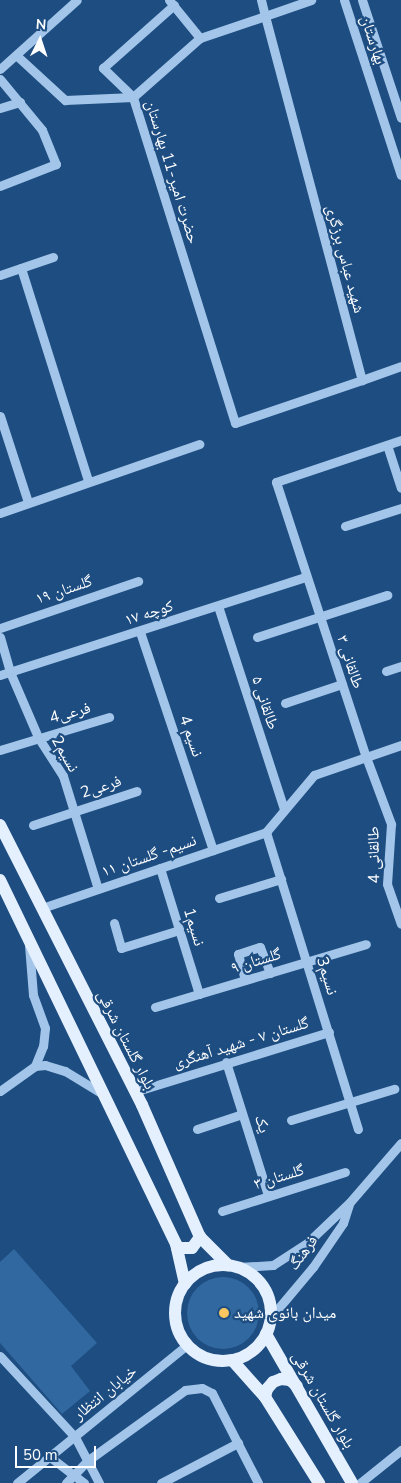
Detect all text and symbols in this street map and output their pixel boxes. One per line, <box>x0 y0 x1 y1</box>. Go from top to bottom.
street label: بهارستان <box>356 13 390 67</box>
north arrow <box>15 15 65 65</box>
text: N <box>35 15 47 34</box>
street label: حضرت امیر-11 بهارستان <box>141 98 203 246</box>
street label: شهید عباس برزگری <box>321 203 369 315</box>
street label: گلستان ۱۹ <box>33 571 95 609</box>
street label: کوچه ۱۷ <box>122 596 176 630</box>
street label: طالقانی ۳ <box>332 633 368 691</box>
street label: طالقانی ۵ <box>247 674 283 732</box>
street label: فرعی4 <box>47 698 93 728</box>
street label: نسیم 4 <box>175 713 207 759</box>
street label: نسیم2 <box>47 732 83 776</box>
street label: فرعی2 <box>78 771 124 803</box>
street label: طالقانی 4 <box>364 826 384 884</box>
street label: نسیم- گلستان ۱۱ <box>99 831 199 881</box>
street label: نسیم1 <box>179 906 209 948</box>
street label: گلستان ۹ <box>228 944 284 978</box>
street label: نسیم3 <box>312 955 342 997</box>
street label: بلوار گلستان شرقی <box>93 987 159 1093</box>
street label: گلستان ۷ - شهید آهنگری <box>171 1013 311 1073</box>
street label: یک <box>250 1113 274 1135</box>
street label: گلستان ۳ <box>251 1160 307 1194</box>
street label: فرهنگ <box>284 1232 322 1274</box>
place label: میدان بانوی شهید <box>234 1303 336 1323</box>
marker: میدان بانوی شهید <box>218 1307 230 1319</box>
street label: بلوار گلستان شرقی <box>287 1348 359 1452</box>
street label: خیابان انتظار <box>69 1362 141 1424</box>
scale bar <box>18 1436 99 1468</box>
text: 50 m <box>23 1445 58 1465</box>

